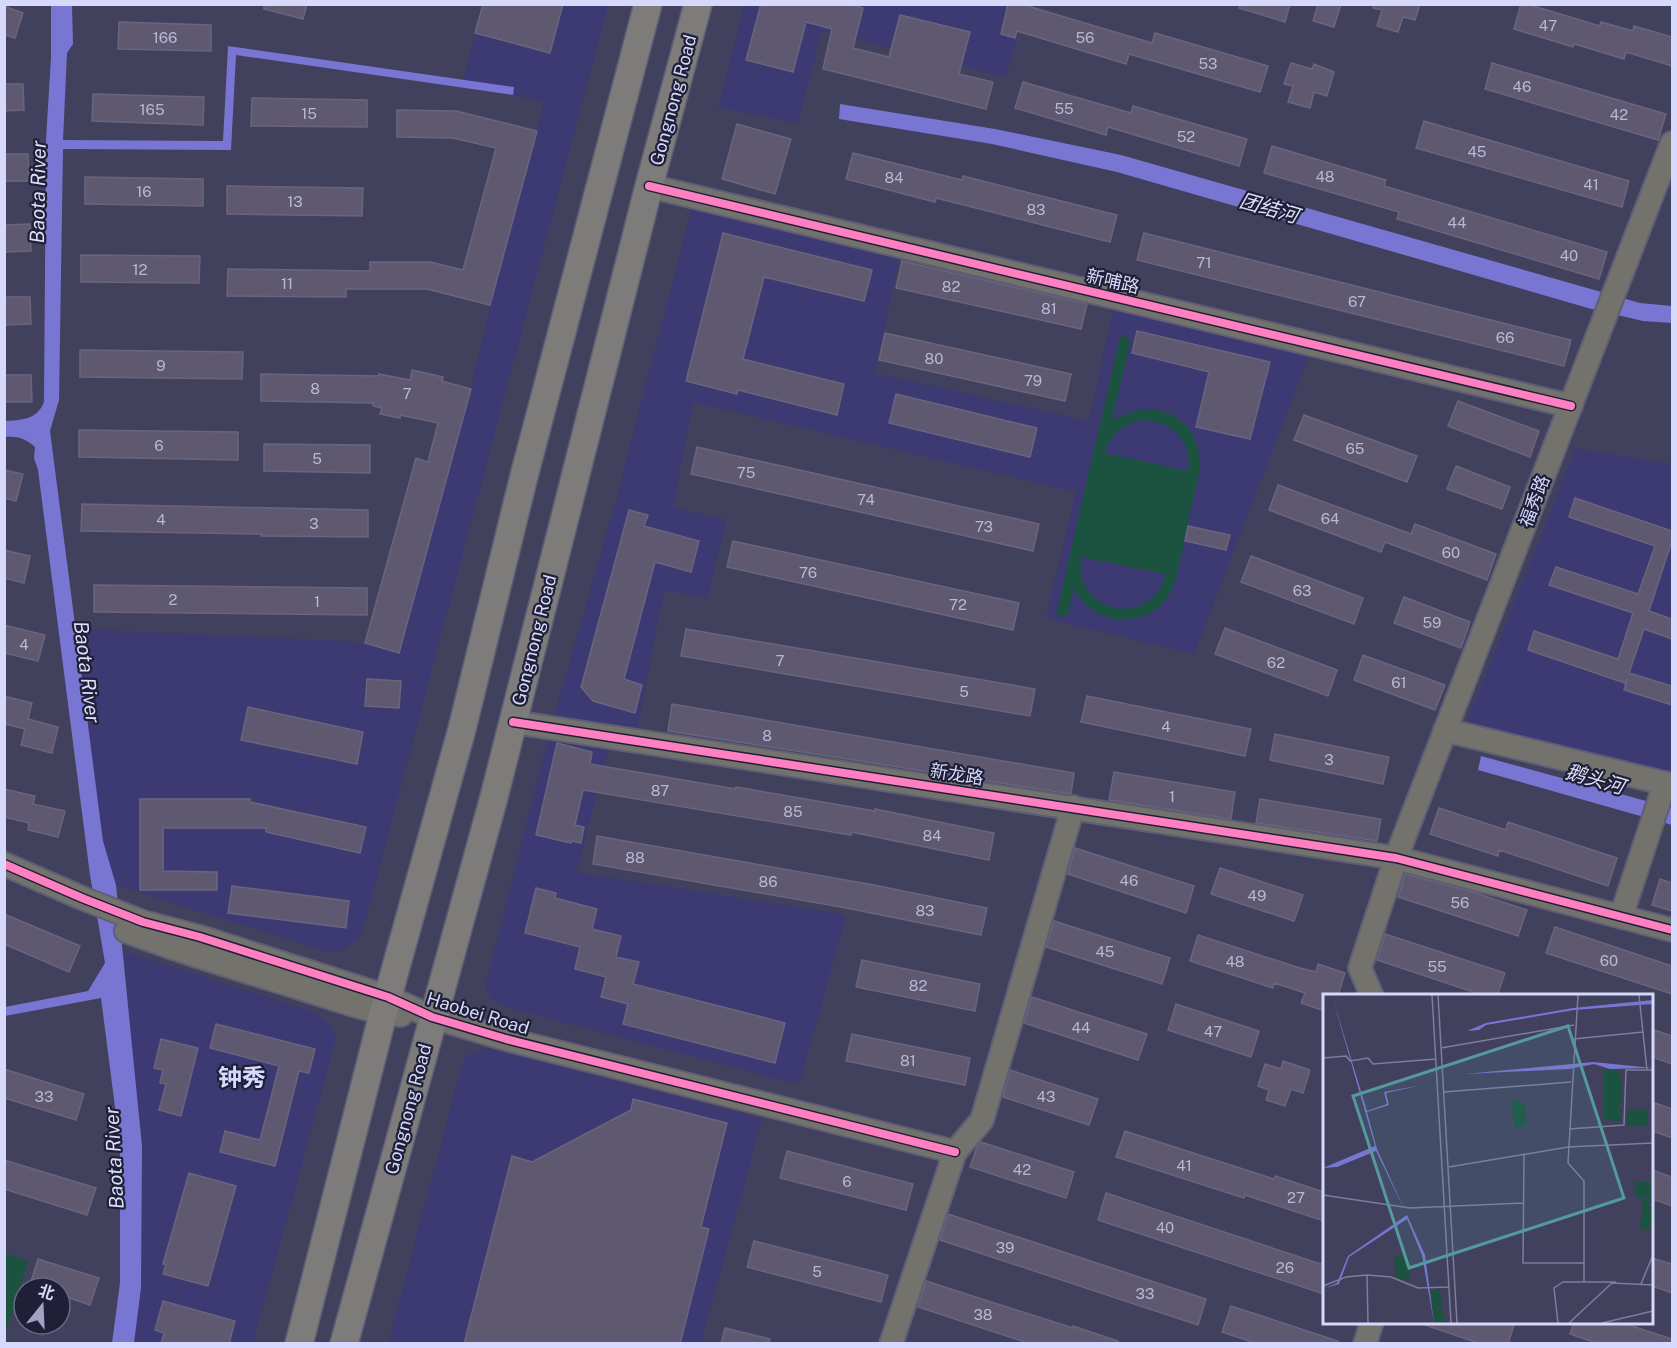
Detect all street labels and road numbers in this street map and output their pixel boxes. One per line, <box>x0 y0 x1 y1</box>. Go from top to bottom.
street label: Gongnong Road <box>646 33 700 167</box>
street label: 新哺路 <box>1084 265 1142 297</box>
street label: 福秀路 <box>1515 472 1553 530</box>
street label: Gongnong Road <box>508 572 560 708</box>
street label: 新龙路 <box>929 759 985 789</box>
street label: Haobei Road <box>424 987 532 1039</box>
street label: Gongnong Road <box>381 1042 435 1176</box>

